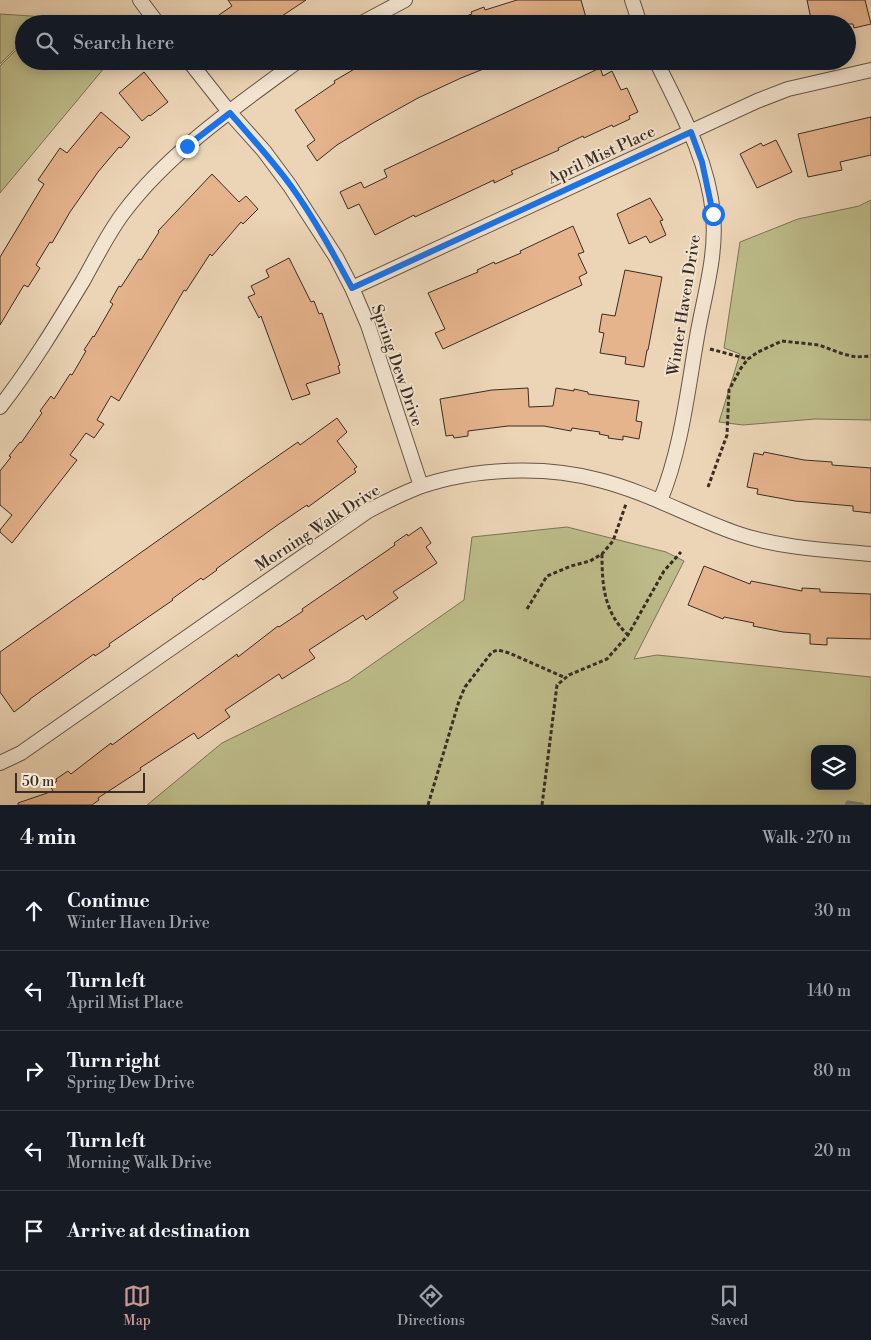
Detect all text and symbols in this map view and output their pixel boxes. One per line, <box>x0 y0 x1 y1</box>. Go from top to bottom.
search box <box>15 15 856 70</box>
icon: search <box>33 29 61 57</box>
text: Search here <box>73 31 174 55</box>
street label: April Mist Place <box>544 121 658 189</box>
route end <box>176 135 199 158</box>
route start <box>702 203 725 226</box>
street label: Winter Haven Drive <box>663 233 705 378</box>
street label: Spring Dew Drive <box>367 302 427 429</box>
street label: Morning Walk Drive <box>251 480 384 576</box>
map controls <box>811 745 856 790</box>
button: layers <box>811 745 856 790</box>
scale bar <box>15 770 145 793</box>
text: 50 m <box>22 773 54 791</box>
text: 4 min <box>20 825 76 851</box>
text: Walk · 270 m <box>762 828 851 848</box>
text: Continue <box>67 889 150 913</box>
icon: ahead <box>20 897 48 925</box>
text: 30 m <box>814 901 851 921</box>
text: Winter Haven Drive <box>67 913 210 933</box>
text: Turn left <box>67 969 146 993</box>
icon: left <box>20 977 48 1005</box>
text: 140 m <box>807 981 851 1001</box>
text: April Mist Place <box>67 993 183 1013</box>
text: Turn right <box>67 1049 160 1073</box>
icon: right <box>20 1057 48 1085</box>
text: 80 m <box>813 1061 851 1081</box>
text: Spring Dew Drive <box>67 1073 195 1093</box>
text: Turn left <box>67 1129 146 1153</box>
icon: left <box>20 1137 48 1165</box>
text: 20 m <box>814 1141 851 1161</box>
text: Morning Walk Drive <box>67 1153 212 1173</box>
icon: arrive <box>20 1217 48 1245</box>
text: Arrive at destination <box>67 1219 250 1243</box>
tab: Map <box>123 1282 151 1330</box>
tab: Directions <box>397 1282 465 1330</box>
tab: Saved <box>711 1282 748 1330</box>

